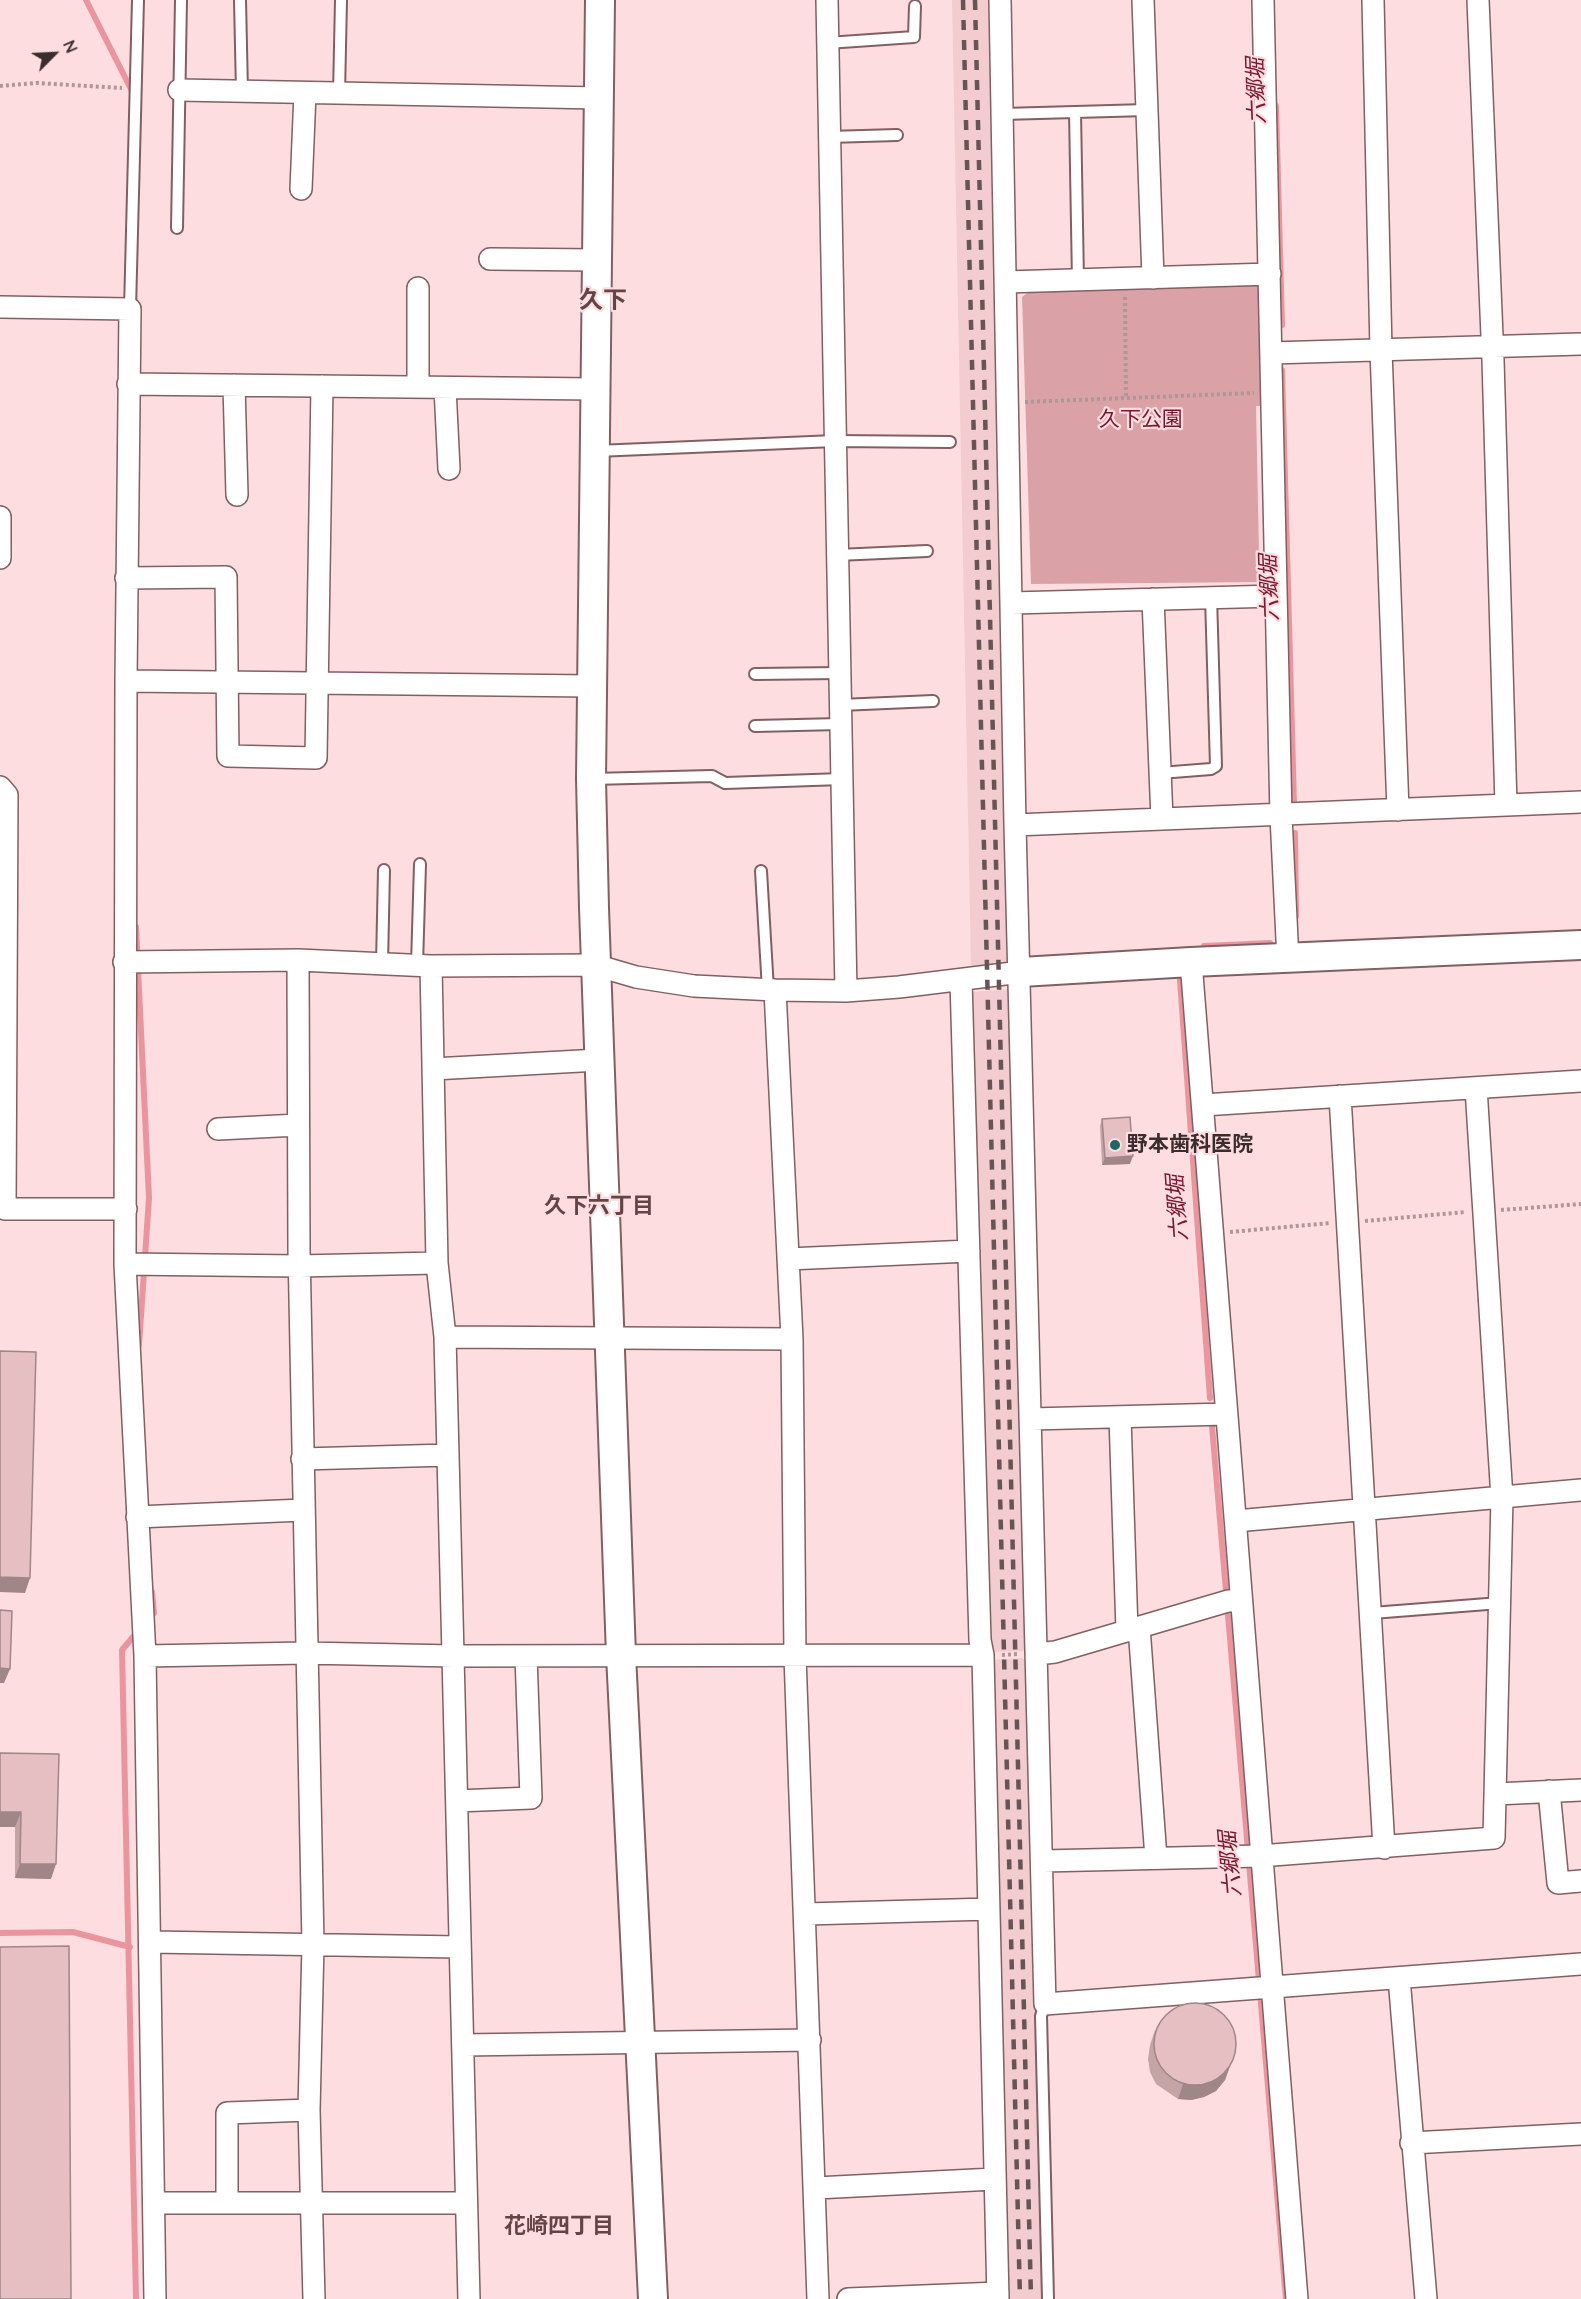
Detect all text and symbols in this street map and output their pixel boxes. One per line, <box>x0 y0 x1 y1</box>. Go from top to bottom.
north arrow <box>24 24 84 84</box>
text: N <box>59 37 82 56</box>
water label: 六郷堀 <box>1243 58 1271 124</box>
district label: 久下 <box>579 287 627 315</box>
park label: 久下公園 <box>1099 407 1183 433</box>
water label: 六郷堀 <box>1256 555 1284 621</box>
place label: 野本歯科医院 <box>1127 1132 1253 1158</box>
marker: 野本歯科医院 <box>1108 1138 1122 1152</box>
water label: 六郷堀 <box>1163 1174 1193 1242</box>
district label: 久下六丁目 <box>544 1193 654 1219</box>
water label: 六郷堀 <box>1215 1830 1247 1898</box>
district label: 花崎四丁目 <box>504 2213 614 2239</box>

